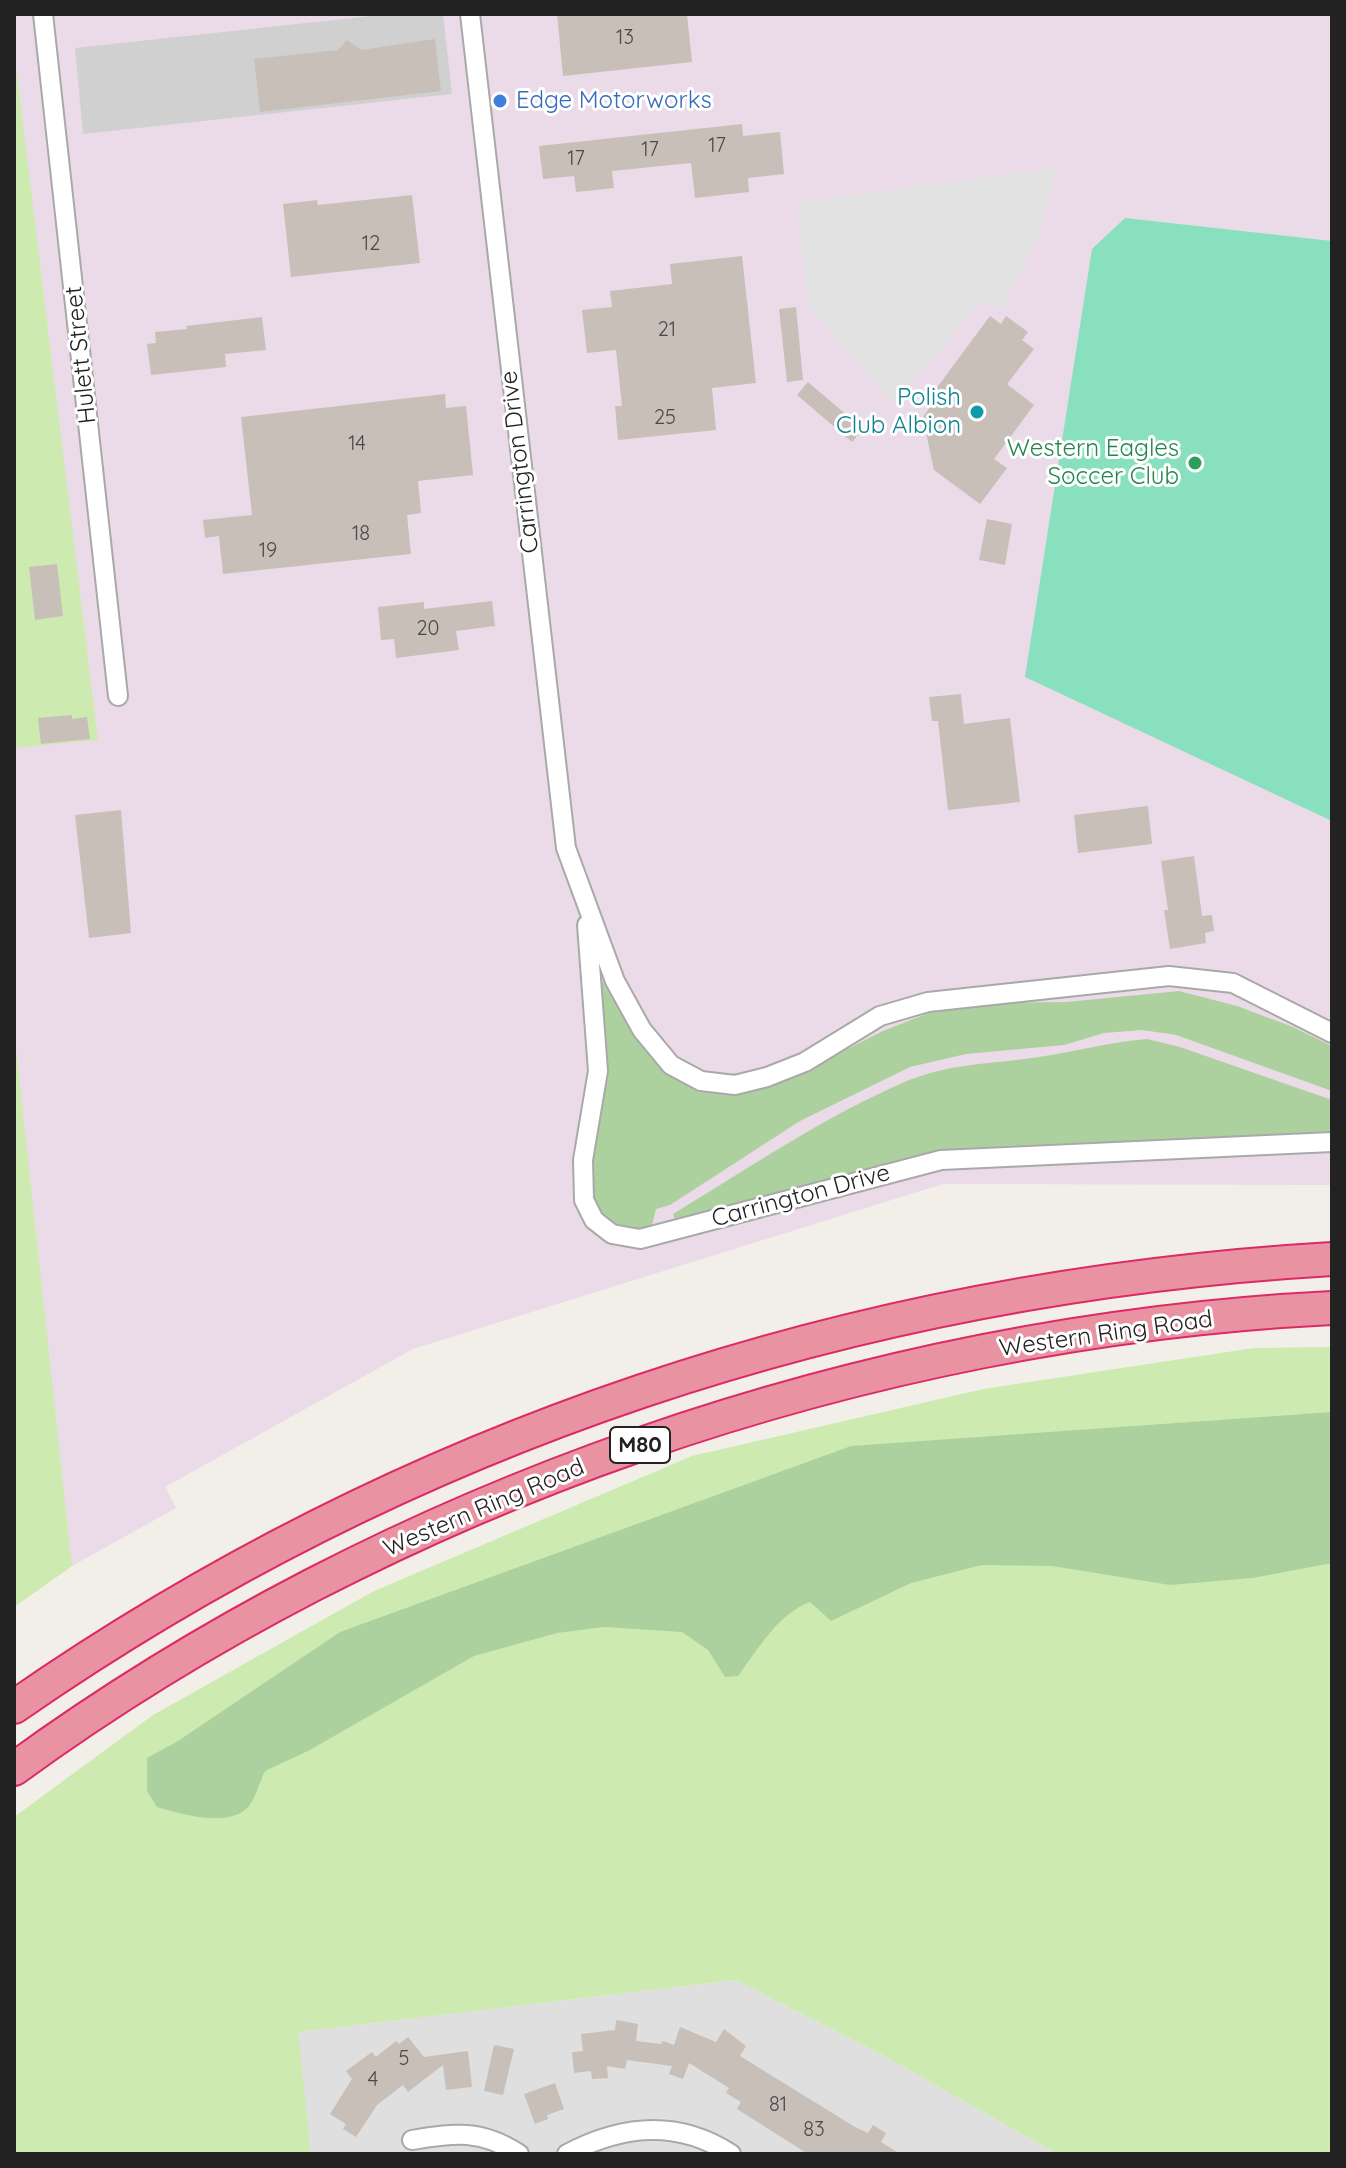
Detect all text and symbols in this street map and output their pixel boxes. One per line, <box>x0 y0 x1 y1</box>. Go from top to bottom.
house number: 13 <box>616 26 634 50</box>
place label: Edge Motorworks <box>516 87 712 115</box>
marker: Edge Motorworks <box>491 92 509 110</box>
house number: 17 <box>708 134 726 158</box>
house number: 17 <box>641 138 659 162</box>
house number: 17 <box>567 147 585 171</box>
house number: 12 <box>362 232 380 256</box>
street label: Hulett Street <box>59 285 103 425</box>
house number: 21 <box>658 318 676 342</box>
street label: Carrington Drive <box>495 369 545 555</box>
place label: Polish Club Albion <box>836 384 961 440</box>
marker: Polish Club Albion <box>968 403 986 421</box>
house number: 25 <box>654 406 676 430</box>
house number: 14 <box>348 432 366 456</box>
place label: Western Eagles Soccer Club <box>1007 435 1179 491</box>
marker: Western Eagles Soccer Club <box>1186 454 1204 472</box>
house number: 18 <box>352 522 370 546</box>
house number: 19 <box>259 539 277 563</box>
house number: 20 <box>417 617 439 641</box>
street label: Carrington Drive <box>709 1158 893 1234</box>
street label: Western Ring Road <box>998 1305 1214 1363</box>
road number: M80 <box>610 1427 670 1463</box>
street label: Western Ring Road <box>379 1453 589 1563</box>
house number: 5 <box>399 2047 409 2071</box>
house number: 4 <box>368 2068 378 2092</box>
house number: 81 <box>769 2093 787 2117</box>
house number: 83 <box>803 2118 825 2142</box>

